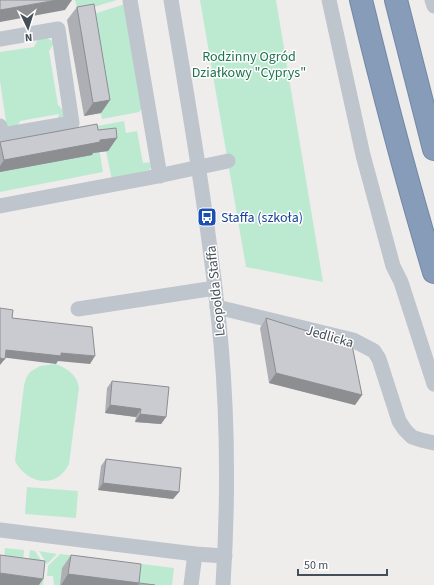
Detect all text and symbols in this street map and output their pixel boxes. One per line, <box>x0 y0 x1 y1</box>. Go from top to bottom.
north arrow <box>8 8 48 48</box>
text: N <box>24 30 33 45</box>
park label: Rodzinny Ogród Działkowy "Cyprys" <box>192 47 306 83</box>
bus stop icon: Staffa (szkoła) <box>196 206 218 228</box>
place label: Staffa (szkoła) <box>221 208 303 228</box>
street label: Leopolda Staffa <box>201 244 231 337</box>
street label: Jedlicka <box>304 321 356 353</box>
scale bar <box>298 551 387 577</box>
text: 50 m <box>304 557 328 574</box>

